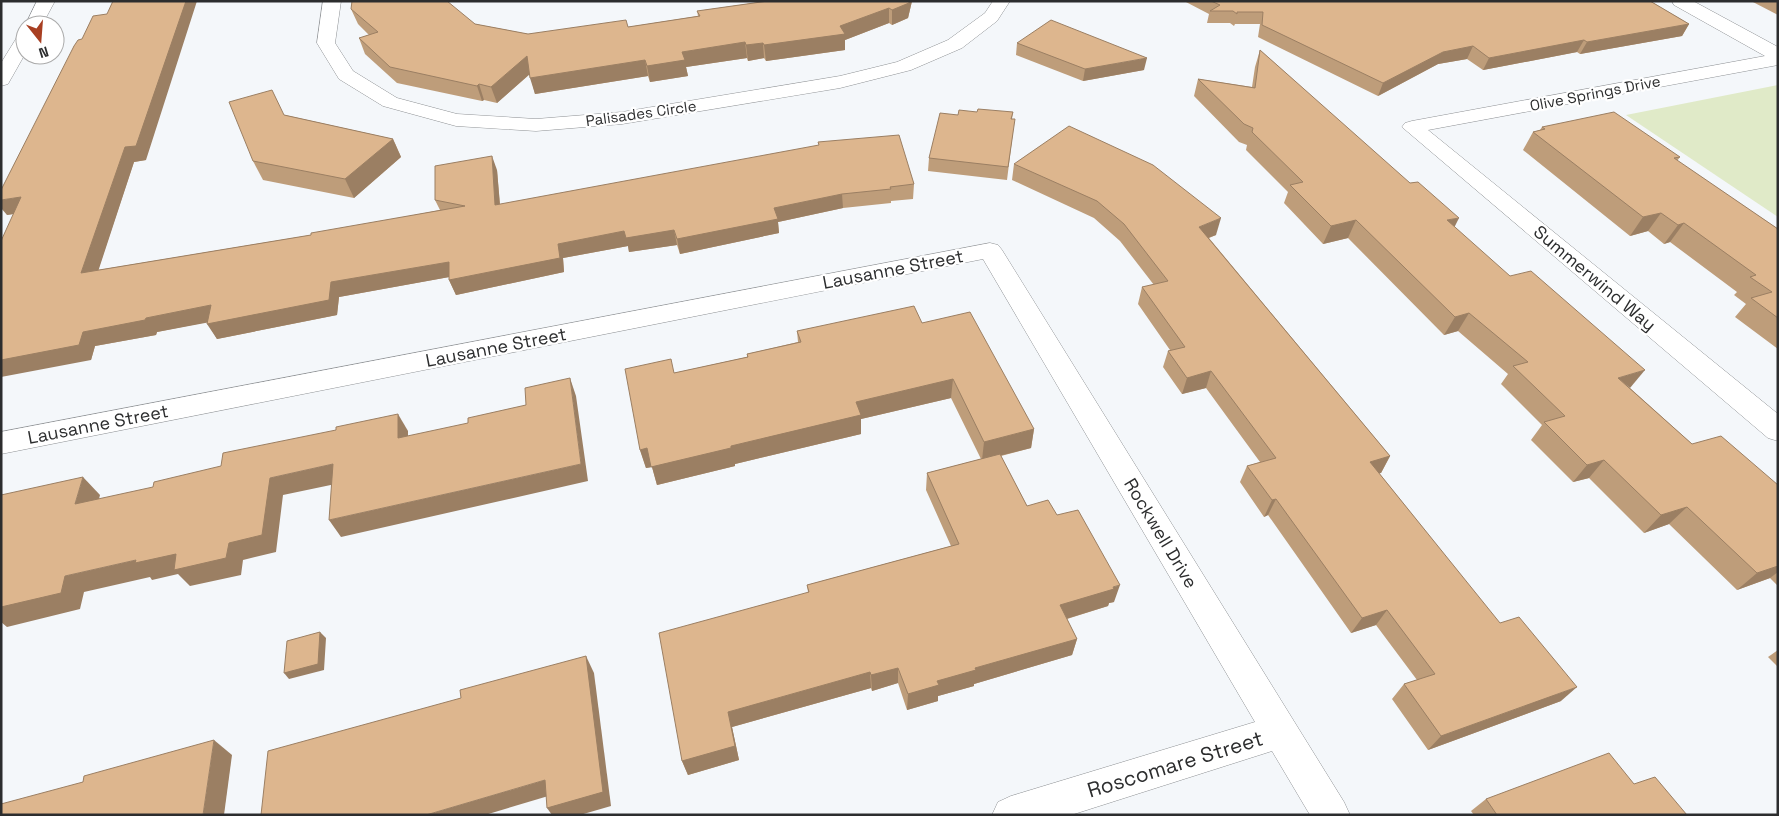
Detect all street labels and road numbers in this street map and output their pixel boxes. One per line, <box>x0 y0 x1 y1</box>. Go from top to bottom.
street label: Olive Springs Drive <box>1528 71 1662 115</box>
street label: Palisades Circle <box>584 96 698 130</box>
street label: Summerwind Way <box>1529 220 1661 336</box>
street label: Lausanne Street <box>821 244 965 294</box>
street label: Lausanne Street <box>424 322 568 372</box>
street label: Lausanne Street <box>26 399 170 449</box>
street label: Rockwell Drive <box>1119 474 1203 592</box>
street label: Roscomare Street <box>1084 724 1266 804</box>

